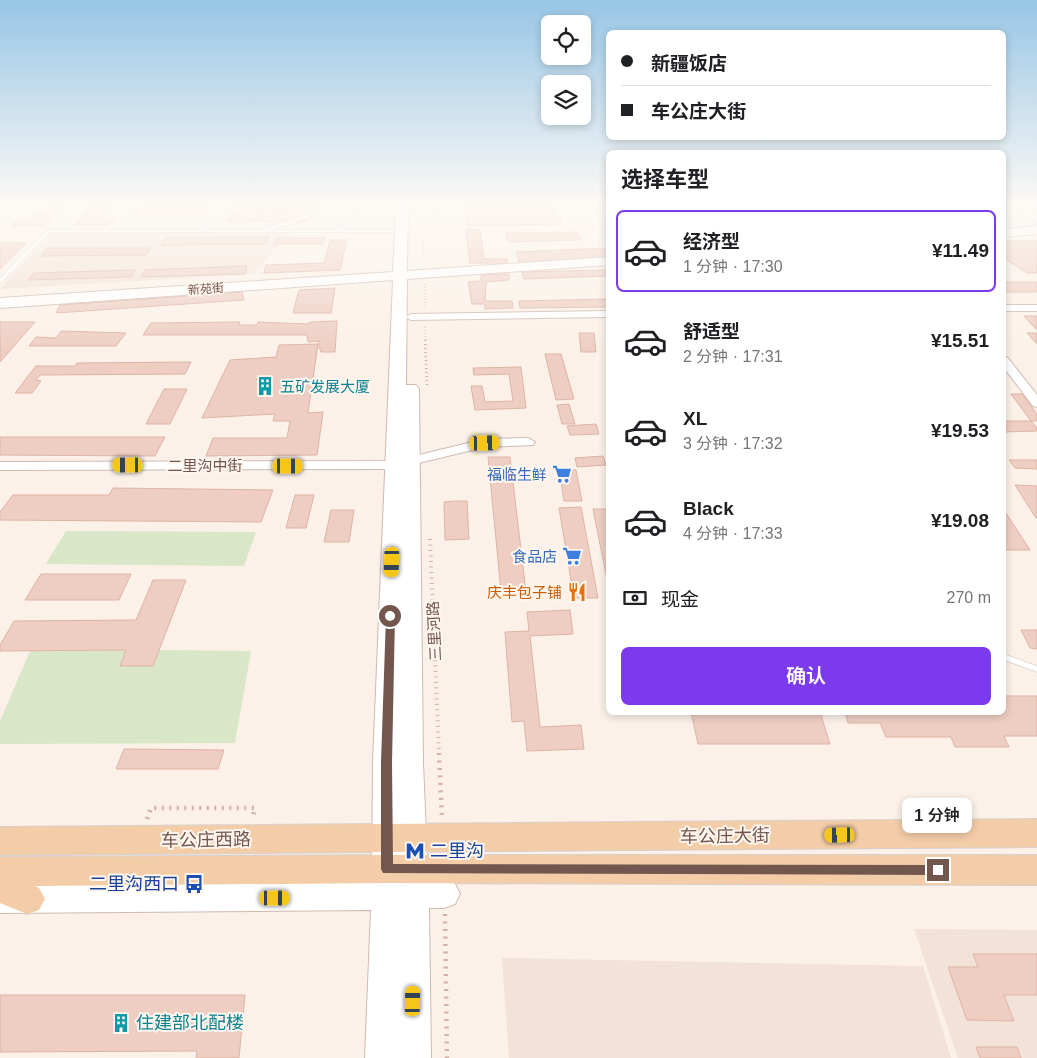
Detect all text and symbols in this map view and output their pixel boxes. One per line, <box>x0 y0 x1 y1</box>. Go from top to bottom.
map controls <box>541 15 591 125</box>
button: locate <box>541 15 591 65</box>
text: 新疆饭店 <box>651 53 727 74</box>
button: layers <box>541 75 591 125</box>
text: 车公庄大街 <box>651 101 746 122</box>
text: 选择车型 <box>621 167 709 192</box>
icon: car <box>623 229 668 274</box>
text: 经济型 <box>683 231 740 252</box>
text: ¥11.49 <box>932 240 989 261</box>
text: 1 分钟 · 17:30 <box>683 258 783 275</box>
street label: 新苑街 <box>188 281 224 297</box>
icon: car <box>623 319 668 364</box>
text: 舒适型 <box>683 321 740 342</box>
text: ¥15.51 <box>931 330 989 351</box>
text: 2 分钟 · 17:31 <box>683 348 783 365</box>
building icon: 五矿发展大厦 <box>254 375 276 397</box>
place label: 五矿发展大厦 <box>280 378 370 395</box>
text: XL <box>683 408 707 429</box>
icon: car <box>623 409 668 454</box>
text: ¥19.53 <box>931 420 989 441</box>
car <box>469 435 500 451</box>
text: 3 分钟 · 17:32 <box>683 435 783 452</box>
street label: 二里沟中街 <box>167 457 243 474</box>
car <box>113 458 143 473</box>
car <box>273 459 303 474</box>
supermarket icon: 福临生鲜 <box>551 463 573 485</box>
place label: 福临生鲜 <box>487 466 547 483</box>
text: Black <box>683 498 734 519</box>
icon: car <box>623 499 668 544</box>
text: ¥19.08 <box>931 510 989 531</box>
text: 4 分钟 · 17:33 <box>683 525 783 542</box>
supermarket icon: 食品店 <box>561 545 583 567</box>
car <box>383 547 400 577</box>
place label: 食品店 <box>512 548 557 565</box>
restaurant icon: 庆丰包子铺 <box>566 581 588 603</box>
place label: 庆丰包子铺 <box>487 584 562 601</box>
icon: cash <box>621 584 649 612</box>
text: 现金 <box>661 589 699 610</box>
text: 270 m <box>947 589 991 606</box>
street label: 三里河路 <box>424 601 444 661</box>
route start <box>379 605 401 627</box>
button: 确认 <box>621 647 991 705</box>
callout: 1 分钟 <box>903 798 973 832</box>
text: 1 分钟 <box>914 807 960 824</box>
street label: 车公庄大街 <box>680 825 770 847</box>
car <box>824 827 855 843</box>
street label: 车公庄西路 <box>161 829 251 851</box>
metro station icon: 二里沟 <box>404 840 426 862</box>
place label: 二里沟 <box>430 841 484 861</box>
route end <box>927 859 949 881</box>
bus stop icon: 二里沟西口 <box>183 873 205 895</box>
place label: 二里沟西口 <box>89 874 179 894</box>
car <box>260 891 290 906</box>
car <box>405 986 420 1016</box>
building icon: 住建部北配楼 <box>110 1012 132 1034</box>
place label: 住建部北配楼 <box>136 1013 244 1033</box>

